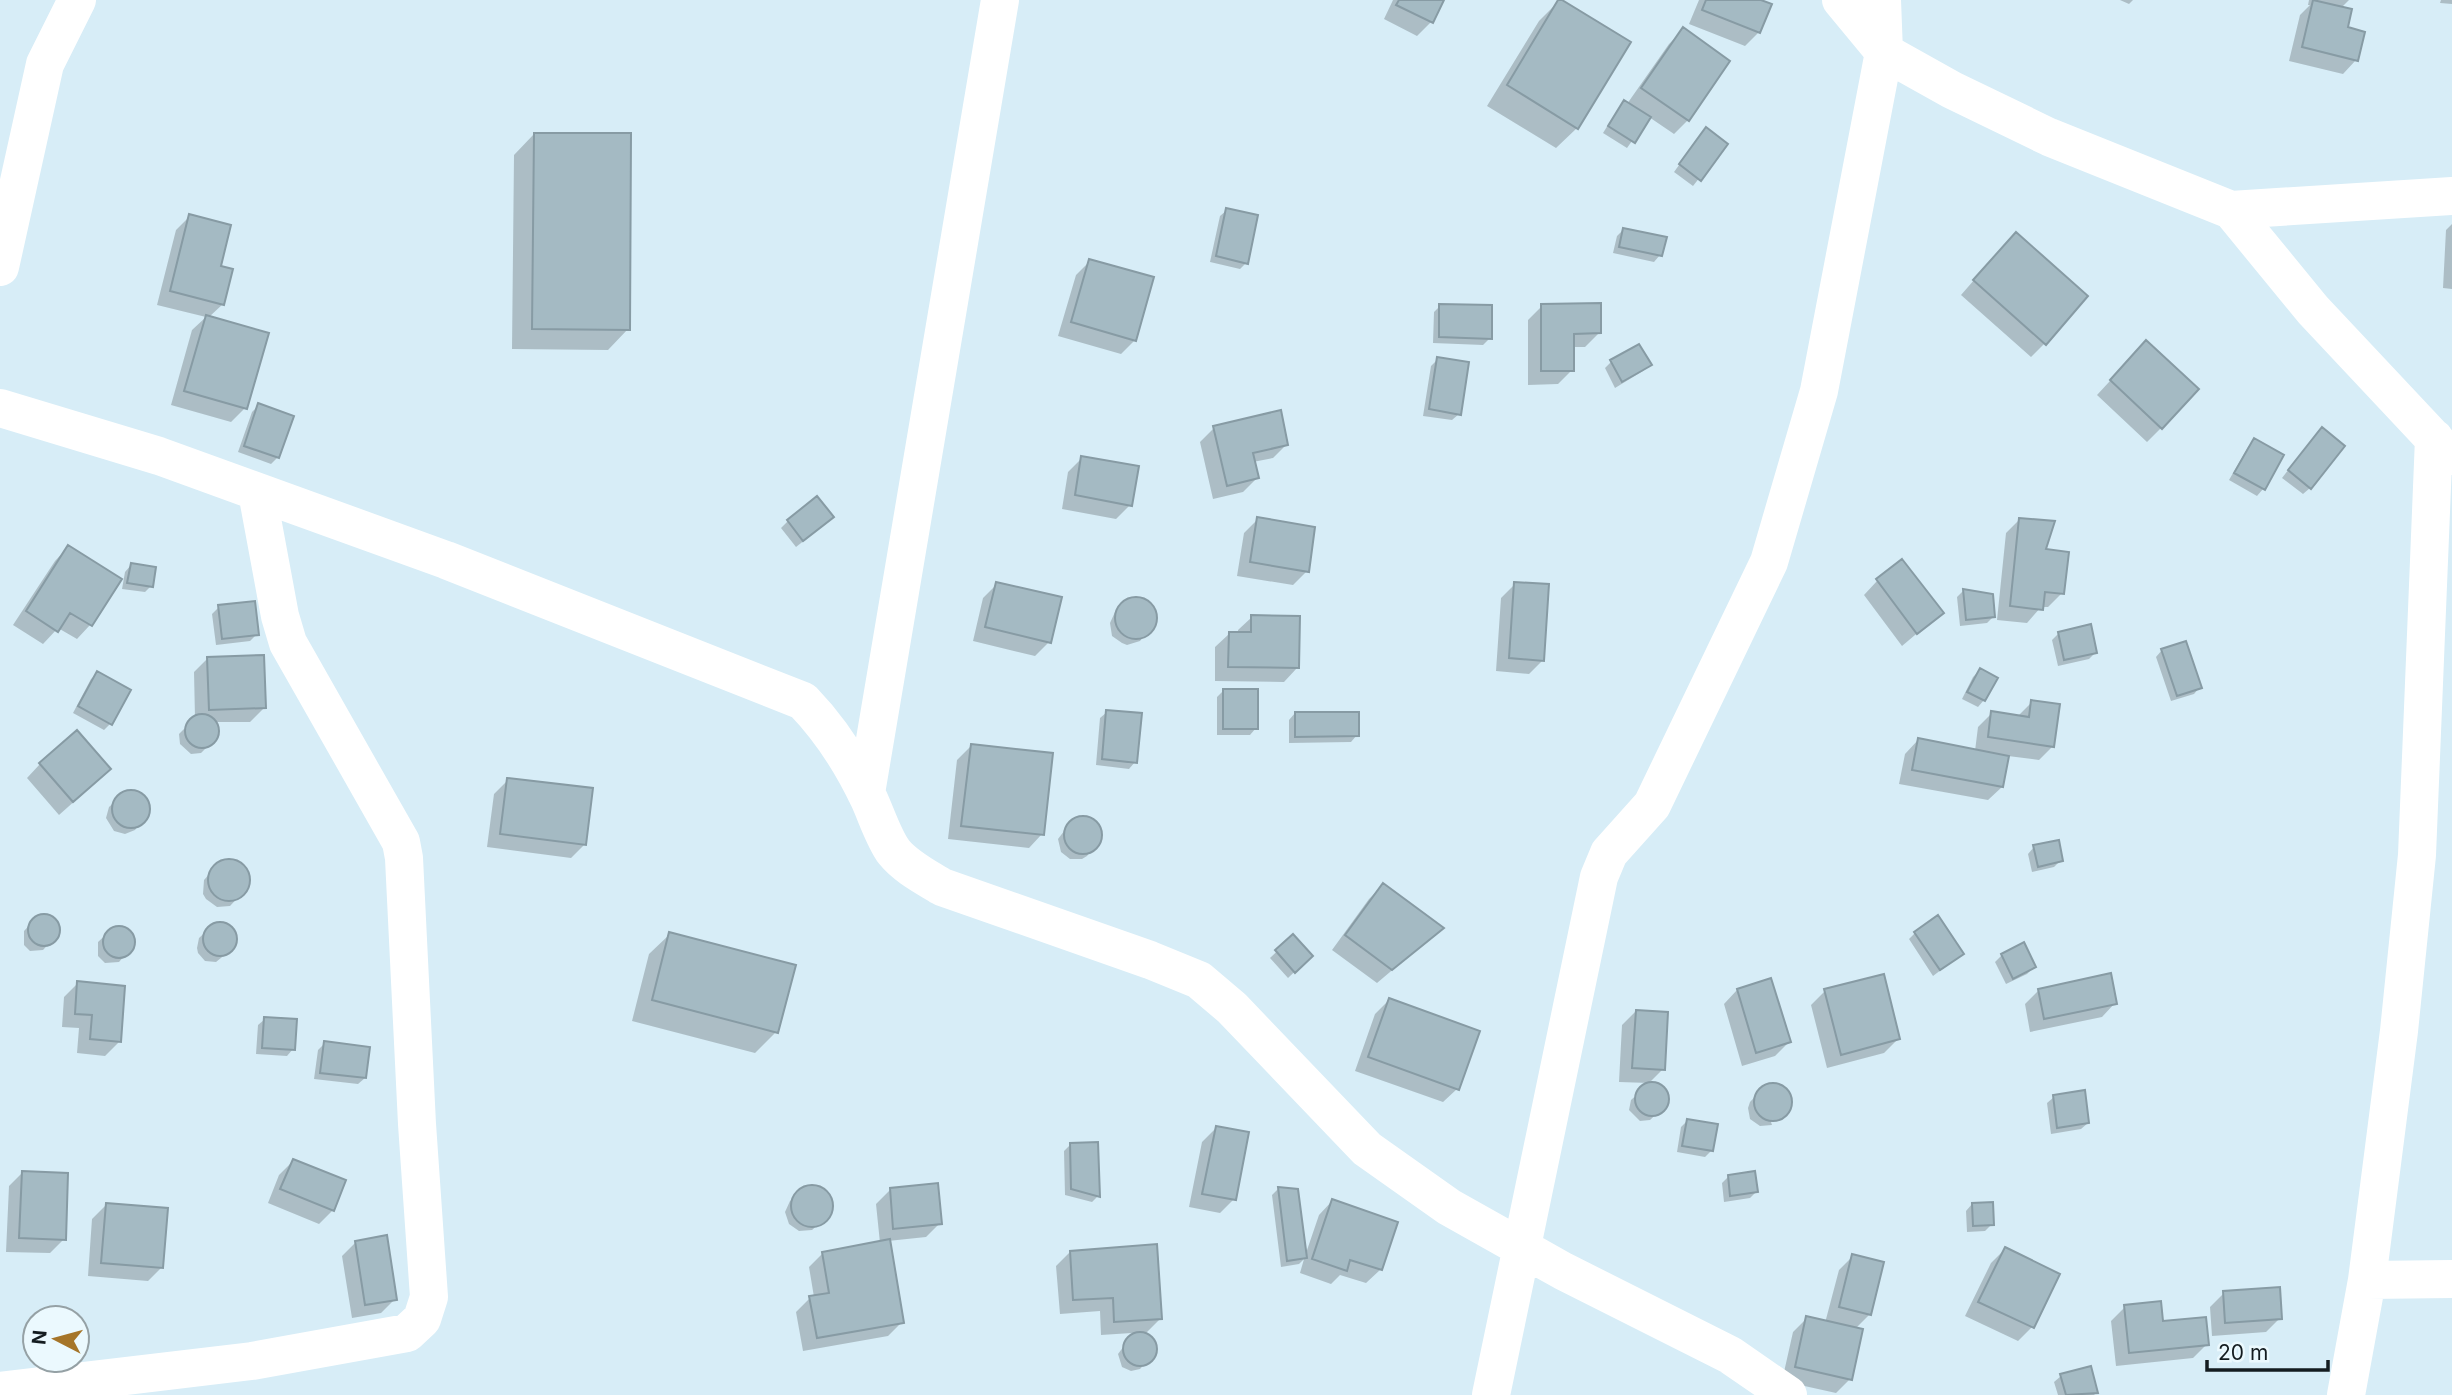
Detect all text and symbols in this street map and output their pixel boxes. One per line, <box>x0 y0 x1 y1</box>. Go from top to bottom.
north arrow <box>21 1304 91 1374</box>
scale bar <box>2207 1328 2328 1372</box>
text: N <box>27 1329 52 1346</box>
text: 20 m <box>2218 1340 2268 1365</box>

